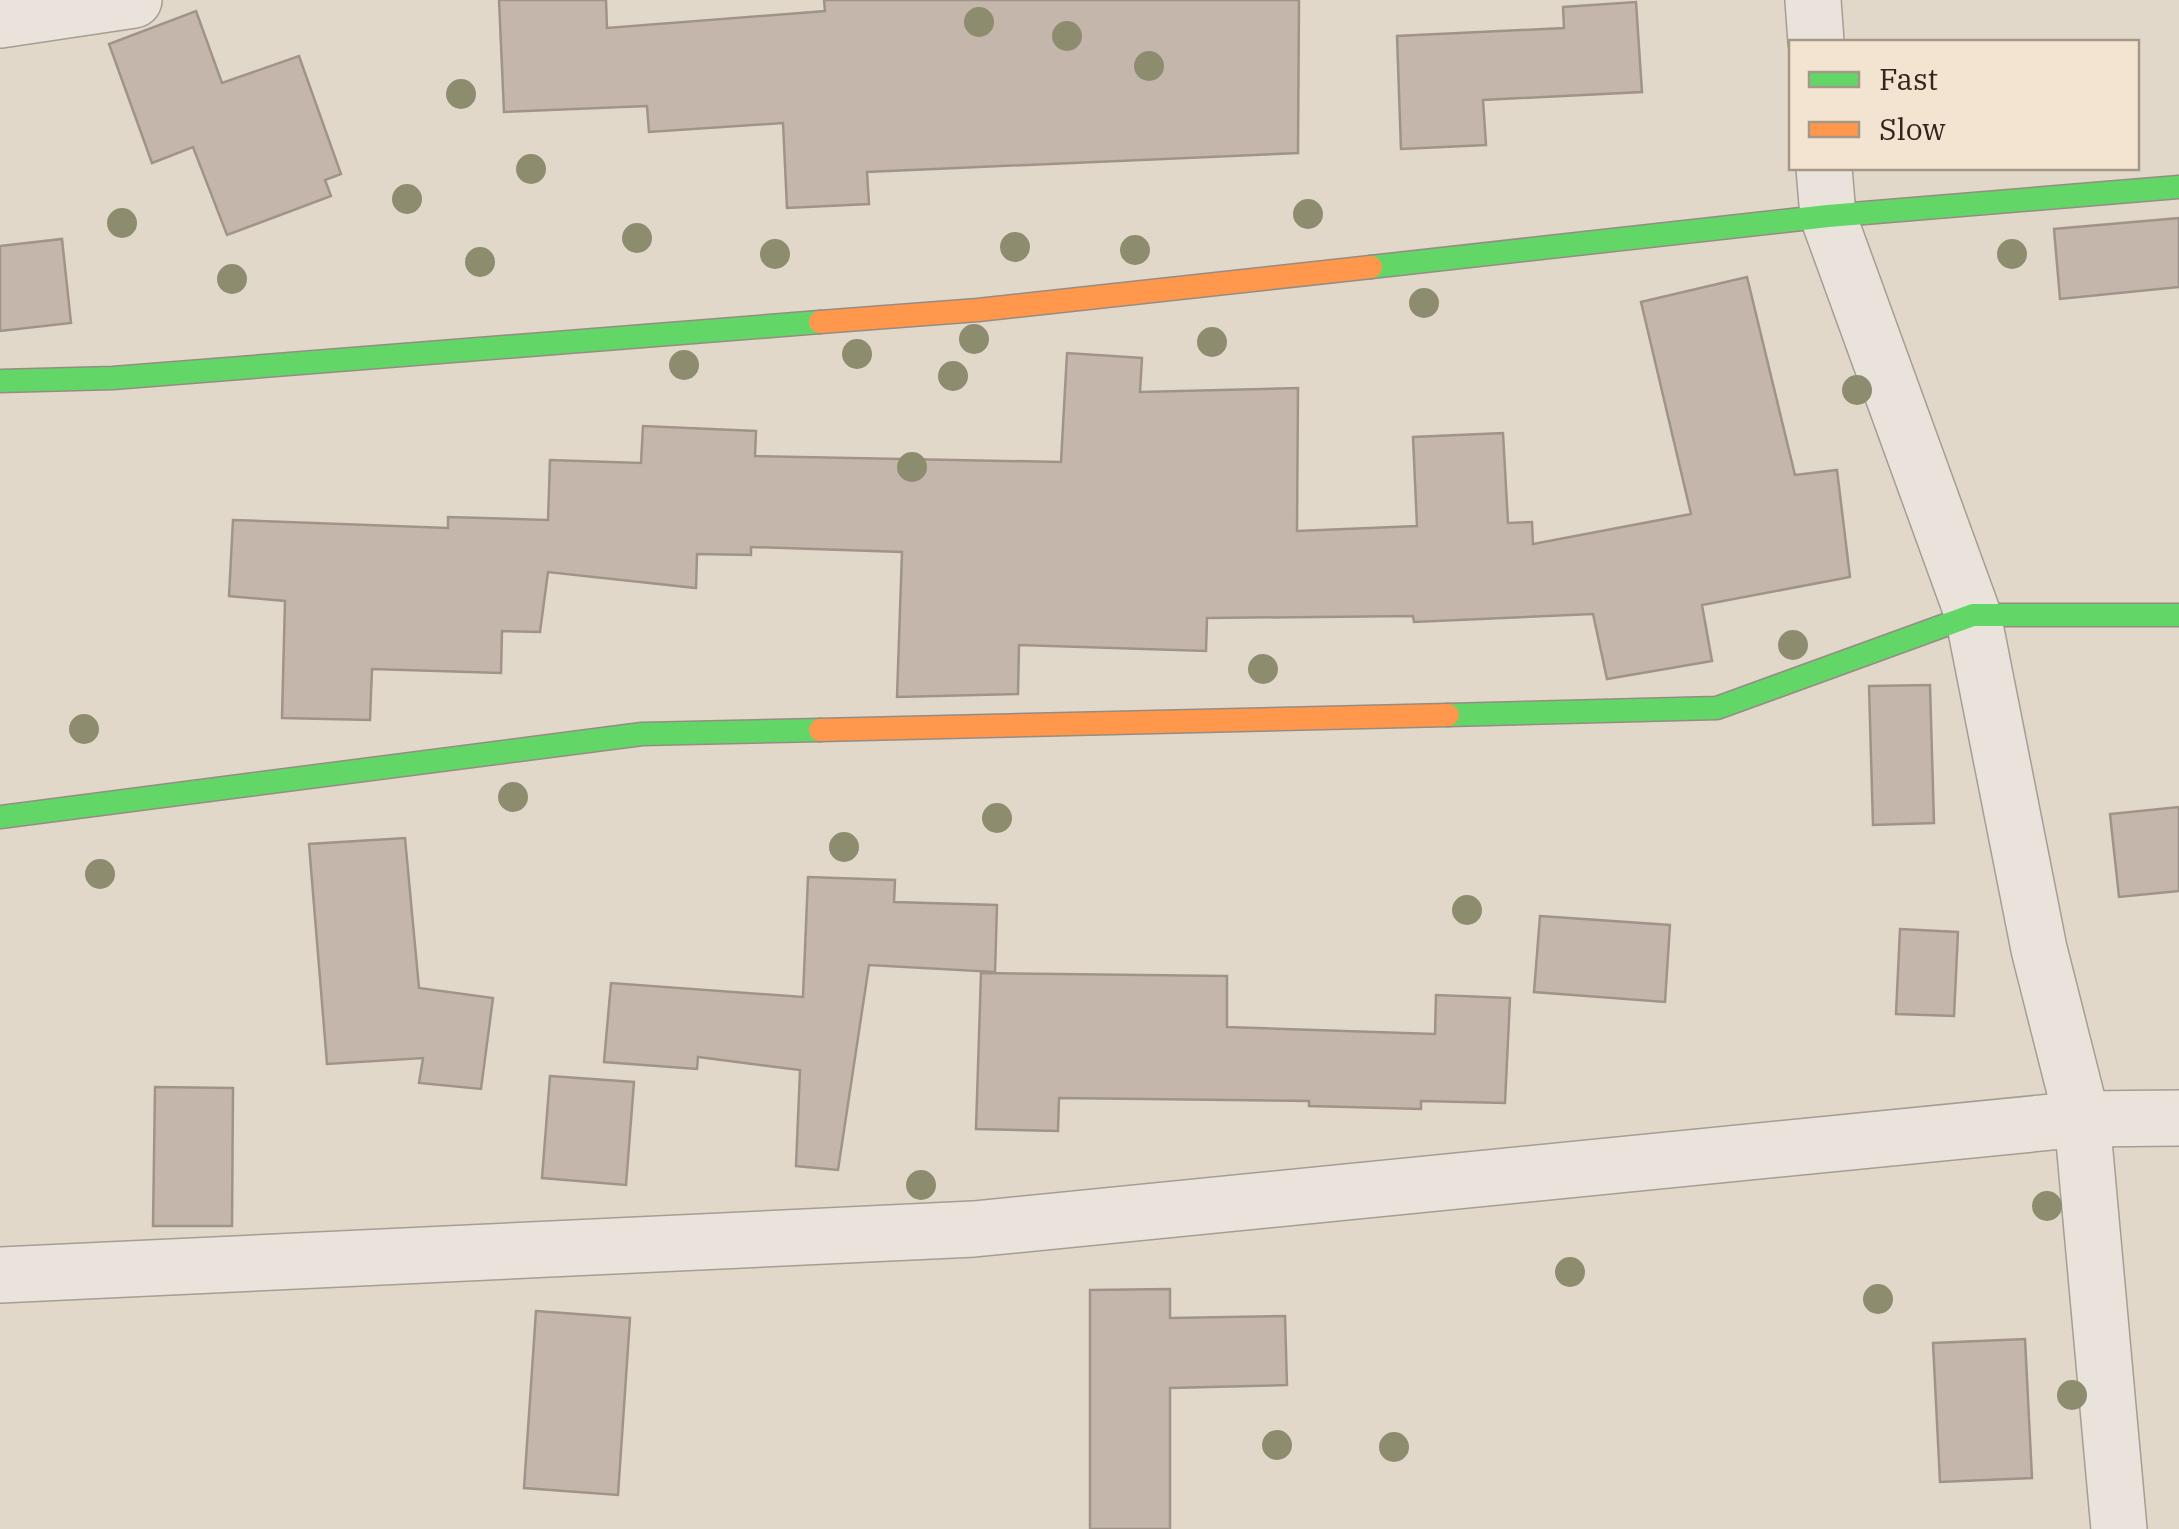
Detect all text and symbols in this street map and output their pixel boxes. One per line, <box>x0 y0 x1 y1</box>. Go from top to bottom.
legend <box>1789 40 2139 170</box>
text: Fast <box>1879 59 1938 98</box>
text: Slow <box>1879 109 1946 148</box>

